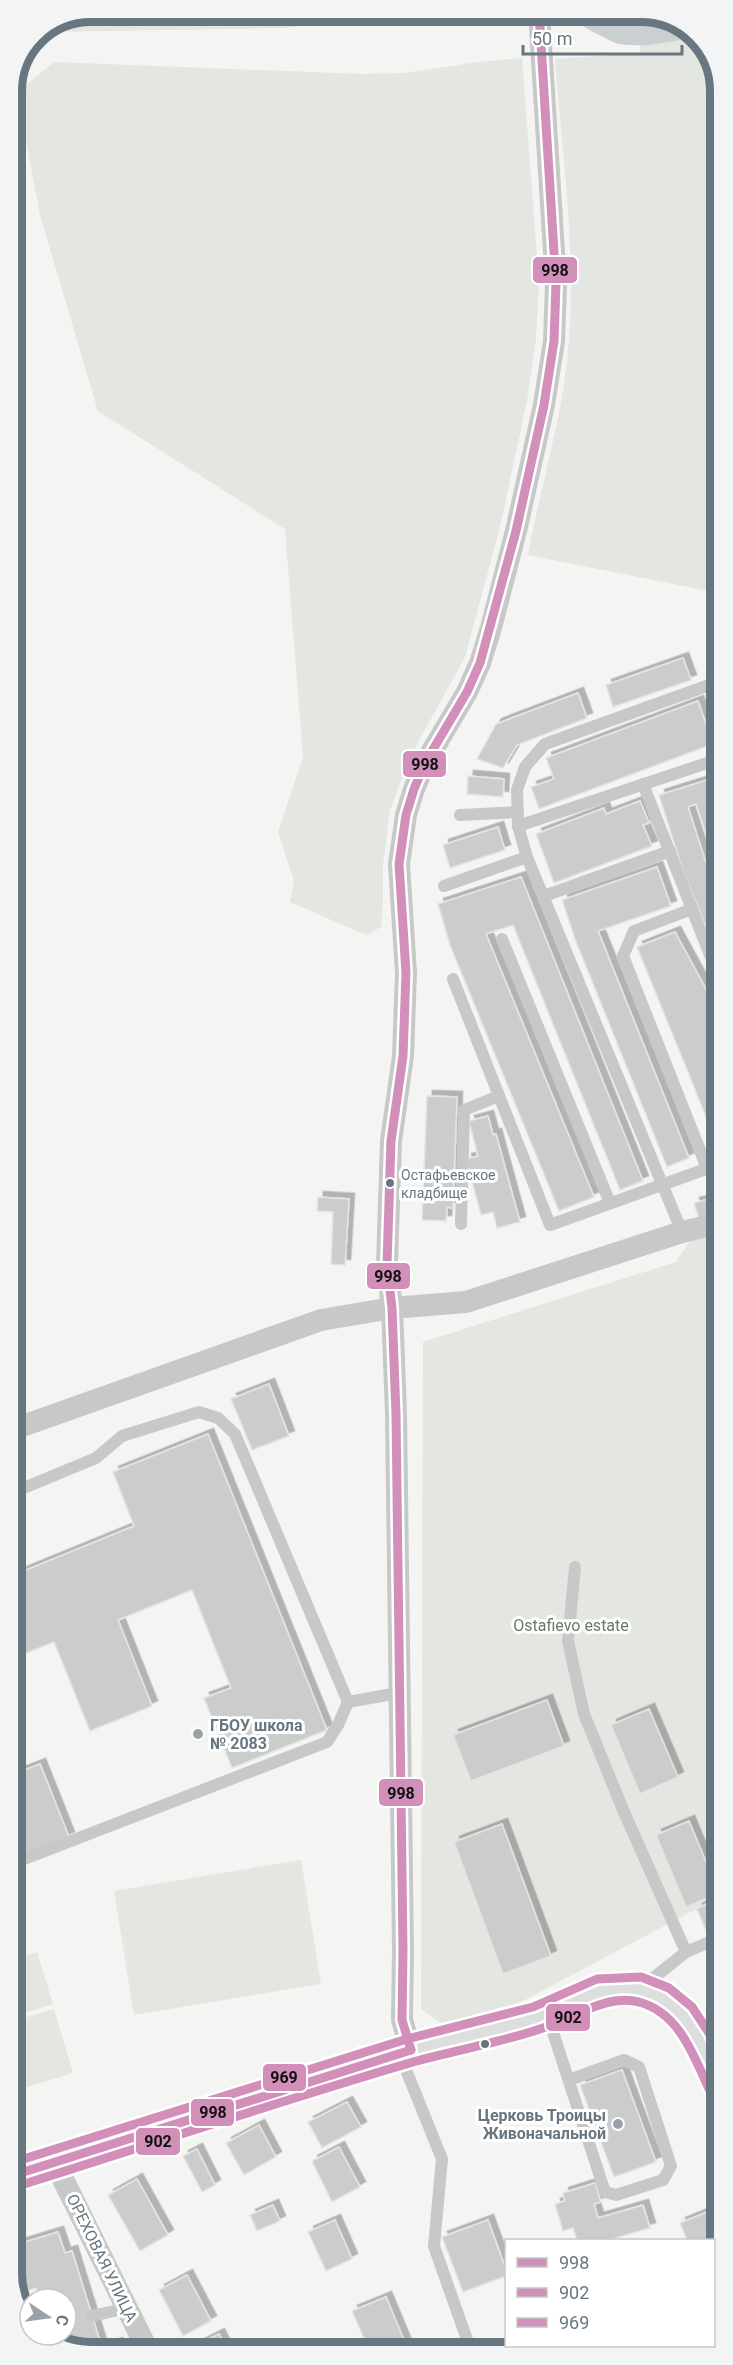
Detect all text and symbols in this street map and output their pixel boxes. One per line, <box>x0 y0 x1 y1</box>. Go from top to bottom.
scale bar <box>523 18 682 56</box>
text: 50 m <box>532 28 572 49</box>
line badge: 998 <box>532 256 578 284</box>
text: 998 <box>541 261 569 280</box>
line badge: 998 <box>402 750 447 778</box>
text: 998 <box>411 755 439 774</box>
place label: Остафьевское кладбище <box>401 1167 496 1201</box>
marker: Остафьевское кладбище <box>384 1177 396 1189</box>
line badge: 998 <box>366 1262 411 1290</box>
text: 998 <box>374 1267 402 1286</box>
park label: Ostafievo estate <box>513 1616 629 1635</box>
place label: ГБОУ школа № 2083 <box>210 1716 303 1753</box>
marker: ГБОУ школа № 2083 <box>191 1727 205 1741</box>
line badge: 998 <box>378 1778 424 1807</box>
text: 998 <box>387 1784 415 1803</box>
line badge: 902 <box>545 2003 591 2032</box>
text: 902 <box>554 2008 582 2027</box>
unlabelled marker <box>479 2038 491 2050</box>
line badge: 969 <box>262 2063 307 2092</box>
text: 969 <box>270 2068 298 2087</box>
line badge: 998 <box>190 2098 235 2127</box>
text: 998 <box>199 2103 227 2122</box>
place label: Церковь Троицы Живоначальной <box>478 2106 606 2143</box>
marker: Церковь Троицы Живоначальной <box>611 2117 625 2131</box>
line badge: 902 <box>135 2127 181 2156</box>
text: 902 <box>144 2132 172 2151</box>
street label: ОРЕХОВАЯ УЛИЦА <box>63 2191 142 2326</box>
legend <box>505 2239 715 2347</box>
text: 998 <box>559 2252 589 2273</box>
text: 902 <box>559 2282 589 2303</box>
north arrow <box>18 2287 78 2347</box>
text: 969 <box>559 2312 589 2333</box>
text: С <box>52 2313 73 2327</box>

